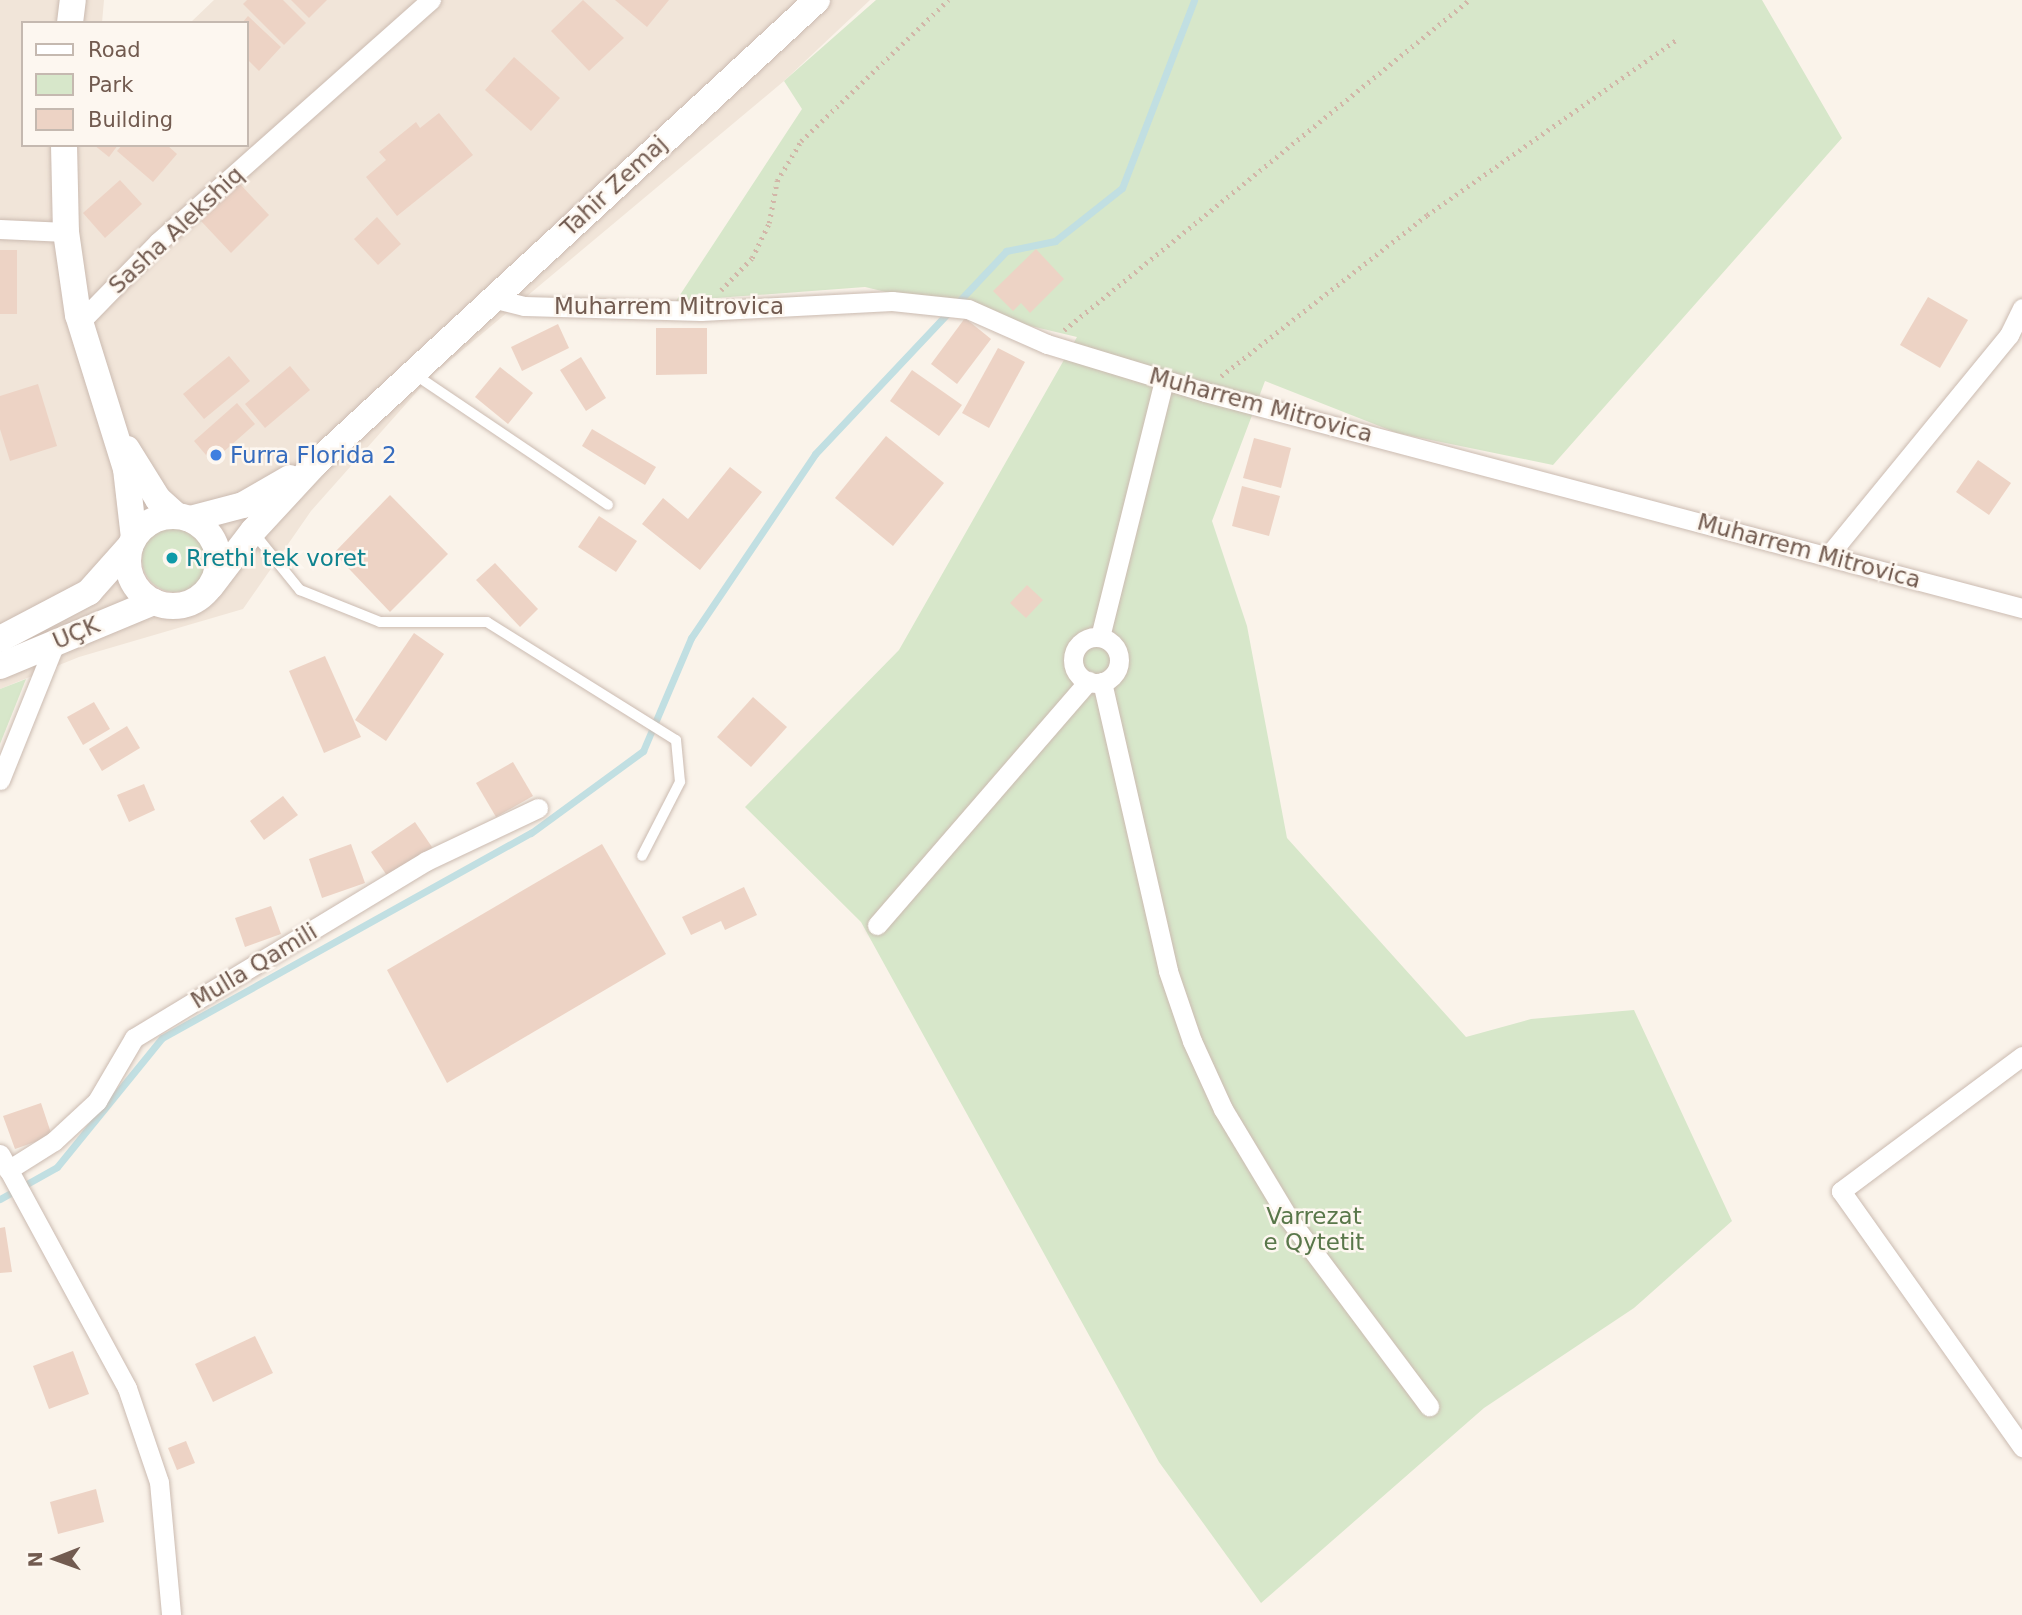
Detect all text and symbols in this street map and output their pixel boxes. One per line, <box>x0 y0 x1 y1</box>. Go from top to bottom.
legend <box>21 21 248 147</box>
text: Road <box>88 38 141 62</box>
text: Park <box>88 73 133 97</box>
text: Building <box>88 108 173 132</box>
street label: Tahir Zemaj <box>555 130 673 242</box>
street label: Sasha Alekshiq <box>103 161 249 299</box>
street label: Muharrem Mitrovica <box>554 292 784 320</box>
street label: Muharrem Mitrovica <box>1146 362 1376 448</box>
place label: Furra Florida 2 <box>230 441 397 469</box>
marker: Furra Florida 2 <box>208 447 224 463</box>
street label: Muharrem Mitrovica <box>1694 508 1924 594</box>
place label: Rrethi tek voret <box>186 544 366 572</box>
marker: Rrethi tek voret <box>164 550 180 566</box>
street label: UÇK <box>49 611 103 655</box>
street label: Mulla Qamili <box>186 918 322 1014</box>
park label: Varrezat e Qytetit <box>1264 1202 1364 1256</box>
north arrow <box>21 1524 91 1594</box>
text: N <box>24 1551 46 1568</box>

